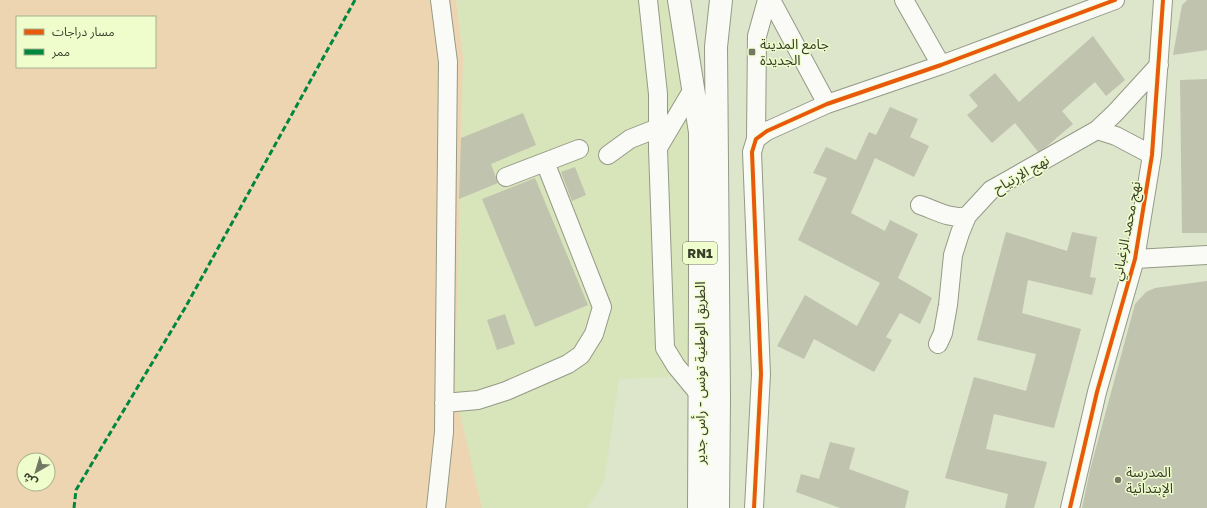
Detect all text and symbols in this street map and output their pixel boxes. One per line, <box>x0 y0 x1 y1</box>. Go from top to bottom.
legend <box>16 16 156 68</box>
text: مسار دراجات <box>52 24 115 39</box>
place label: جامع المدينة الجديدة <box>760 35 829 68</box>
text: ممر <box>51 44 70 59</box>
marker: جامع المدينة الجديدة <box>747 47 757 57</box>
street label: نهج الإرتياح <box>990 151 1054 199</box>
street label: نهج محمد الزغباني <box>1108 180 1147 283</box>
road number: RN1 <box>683 242 717 264</box>
street label: الطريق الوطنية تونس - رأس جدير <box>691 282 710 466</box>
north arrow <box>16 452 56 492</box>
place label: المدرسة الإبتدائية <box>1126 463 1173 498</box>
text: ش <box>20 470 40 490</box>
marker: المدرسة الإبتدائية <box>1113 475 1123 485</box>

